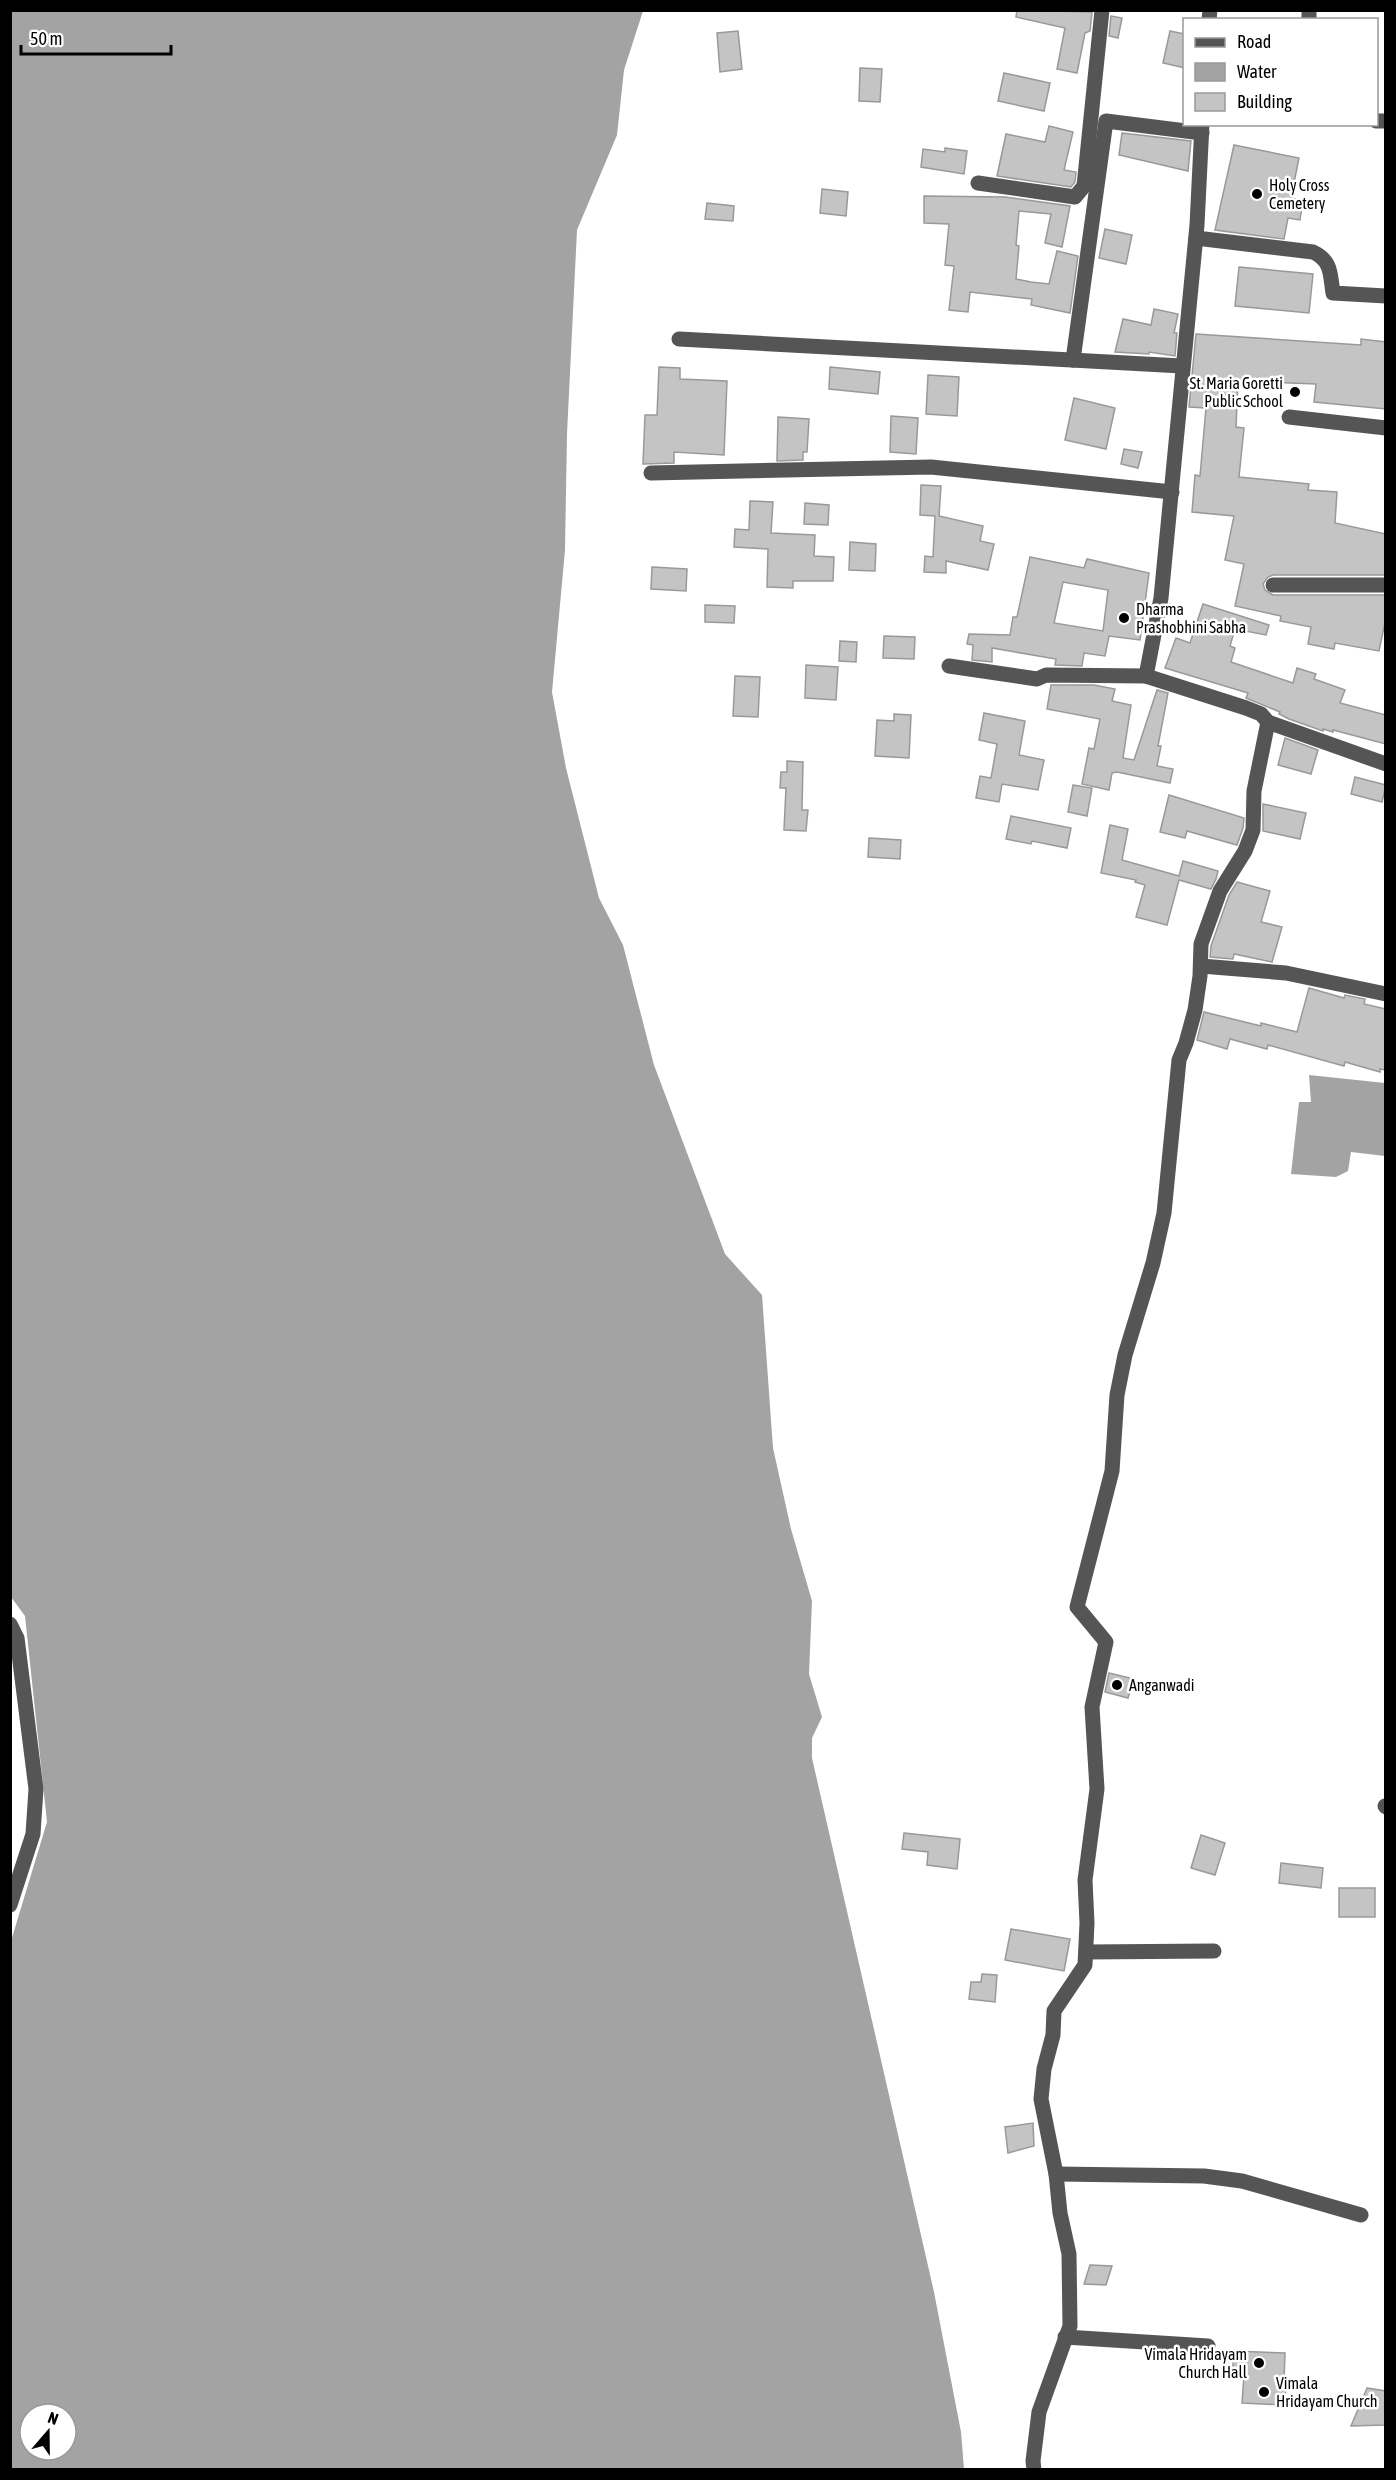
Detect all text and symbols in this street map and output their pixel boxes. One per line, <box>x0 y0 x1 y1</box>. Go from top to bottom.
scale bar <box>21 18 171 56</box>
legend <box>1183 18 1378 126</box>
text: 50 m <box>30 28 62 49</box>
text: Road <box>1237 31 1271 52</box>
text: Water <box>1237 61 1277 82</box>
text: Building <box>1237 91 1292 112</box>
place label: Holy Cross Cemetery <box>1269 176 1330 213</box>
marker: Holy Cross Cemetery <box>1250 187 1264 201</box>
place label: St. Maria Goretti Public School <box>1190 374 1284 410</box>
marker: St. Maria Goretti Public School <box>1288 385 1302 399</box>
place label: Dharma Prashobhini Sabha <box>1136 600 1246 636</box>
marker: Dharma Prashobhini Sabha <box>1117 611 1131 625</box>
place label: Anganwadi <box>1129 1676 1194 1695</box>
marker: Anganwadi <box>1110 1678 1124 1692</box>
place label: Vimala Hridayam Church Hall <box>1145 2345 1248 2381</box>
marker: Vimala Hridayam Church Hall <box>1252 2356 1266 2370</box>
place label: Vimala Hridayam Church <box>1276 2374 1377 2411</box>
marker: Vimala Hridayam Church <box>1257 2385 1271 2399</box>
north arrow <box>18 2402 78 2462</box>
text: N <box>46 2408 61 2428</box>

